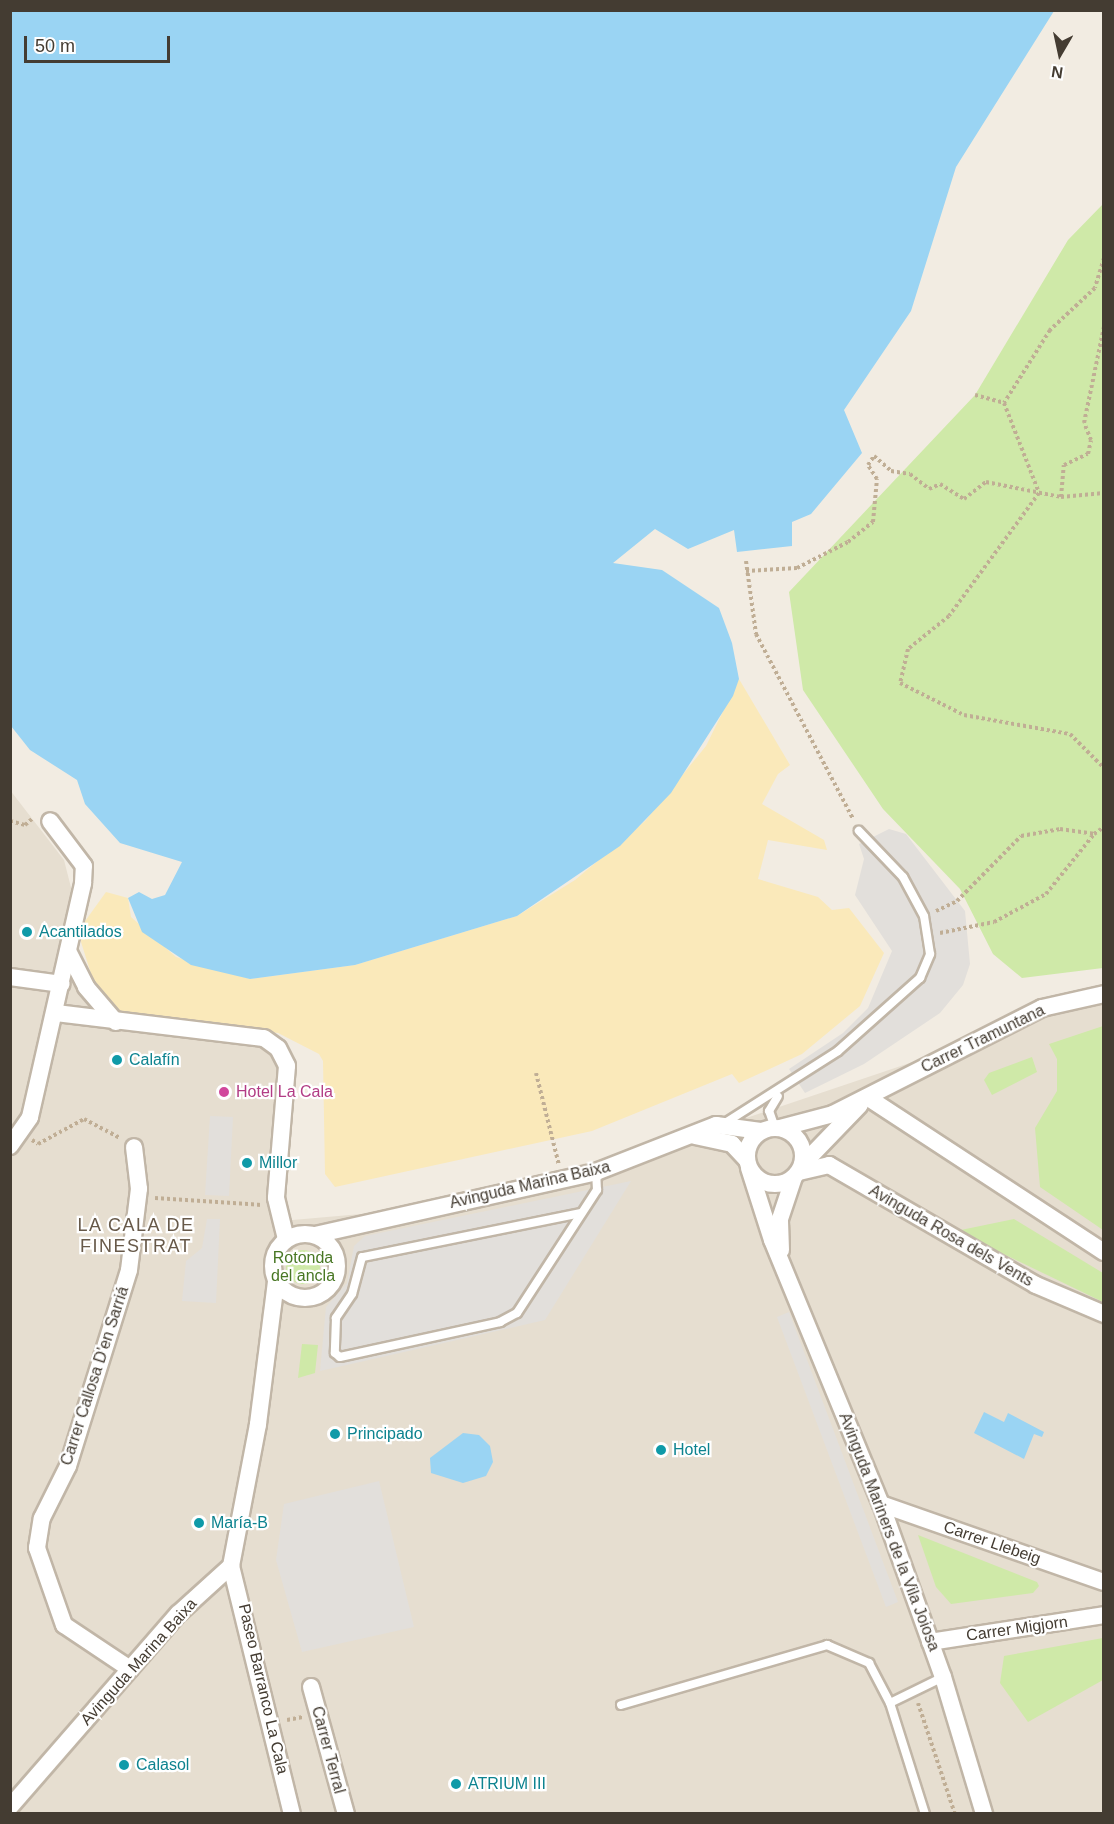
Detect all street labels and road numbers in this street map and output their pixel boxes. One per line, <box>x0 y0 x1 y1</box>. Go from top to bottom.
street label: Carrer Tramuntana <box>918 1001 1048 1077</box>
street label: Avinguda Marina Baixa <box>448 1157 612 1213</box>
street label: Avinguda Rosa dels Vents <box>865 1181 1037 1291</box>
street label: Carrer Callosa D'en Sarriá <box>57 1284 133 1468</box>
street label: Avinguda Mariners de la Vila Joiosa <box>835 1410 943 1654</box>
street label: Carrer Llebeig <box>941 1517 1043 1569</box>
street label: Avinguda Marina Baixa <box>77 1595 201 1729</box>
street label: Paseo Barranco La Cala <box>234 1602 292 1776</box>
street label: Carrer Migjorn <box>965 1612 1069 1646</box>
street label: Carrer Terral <box>307 1704 349 1796</box>

